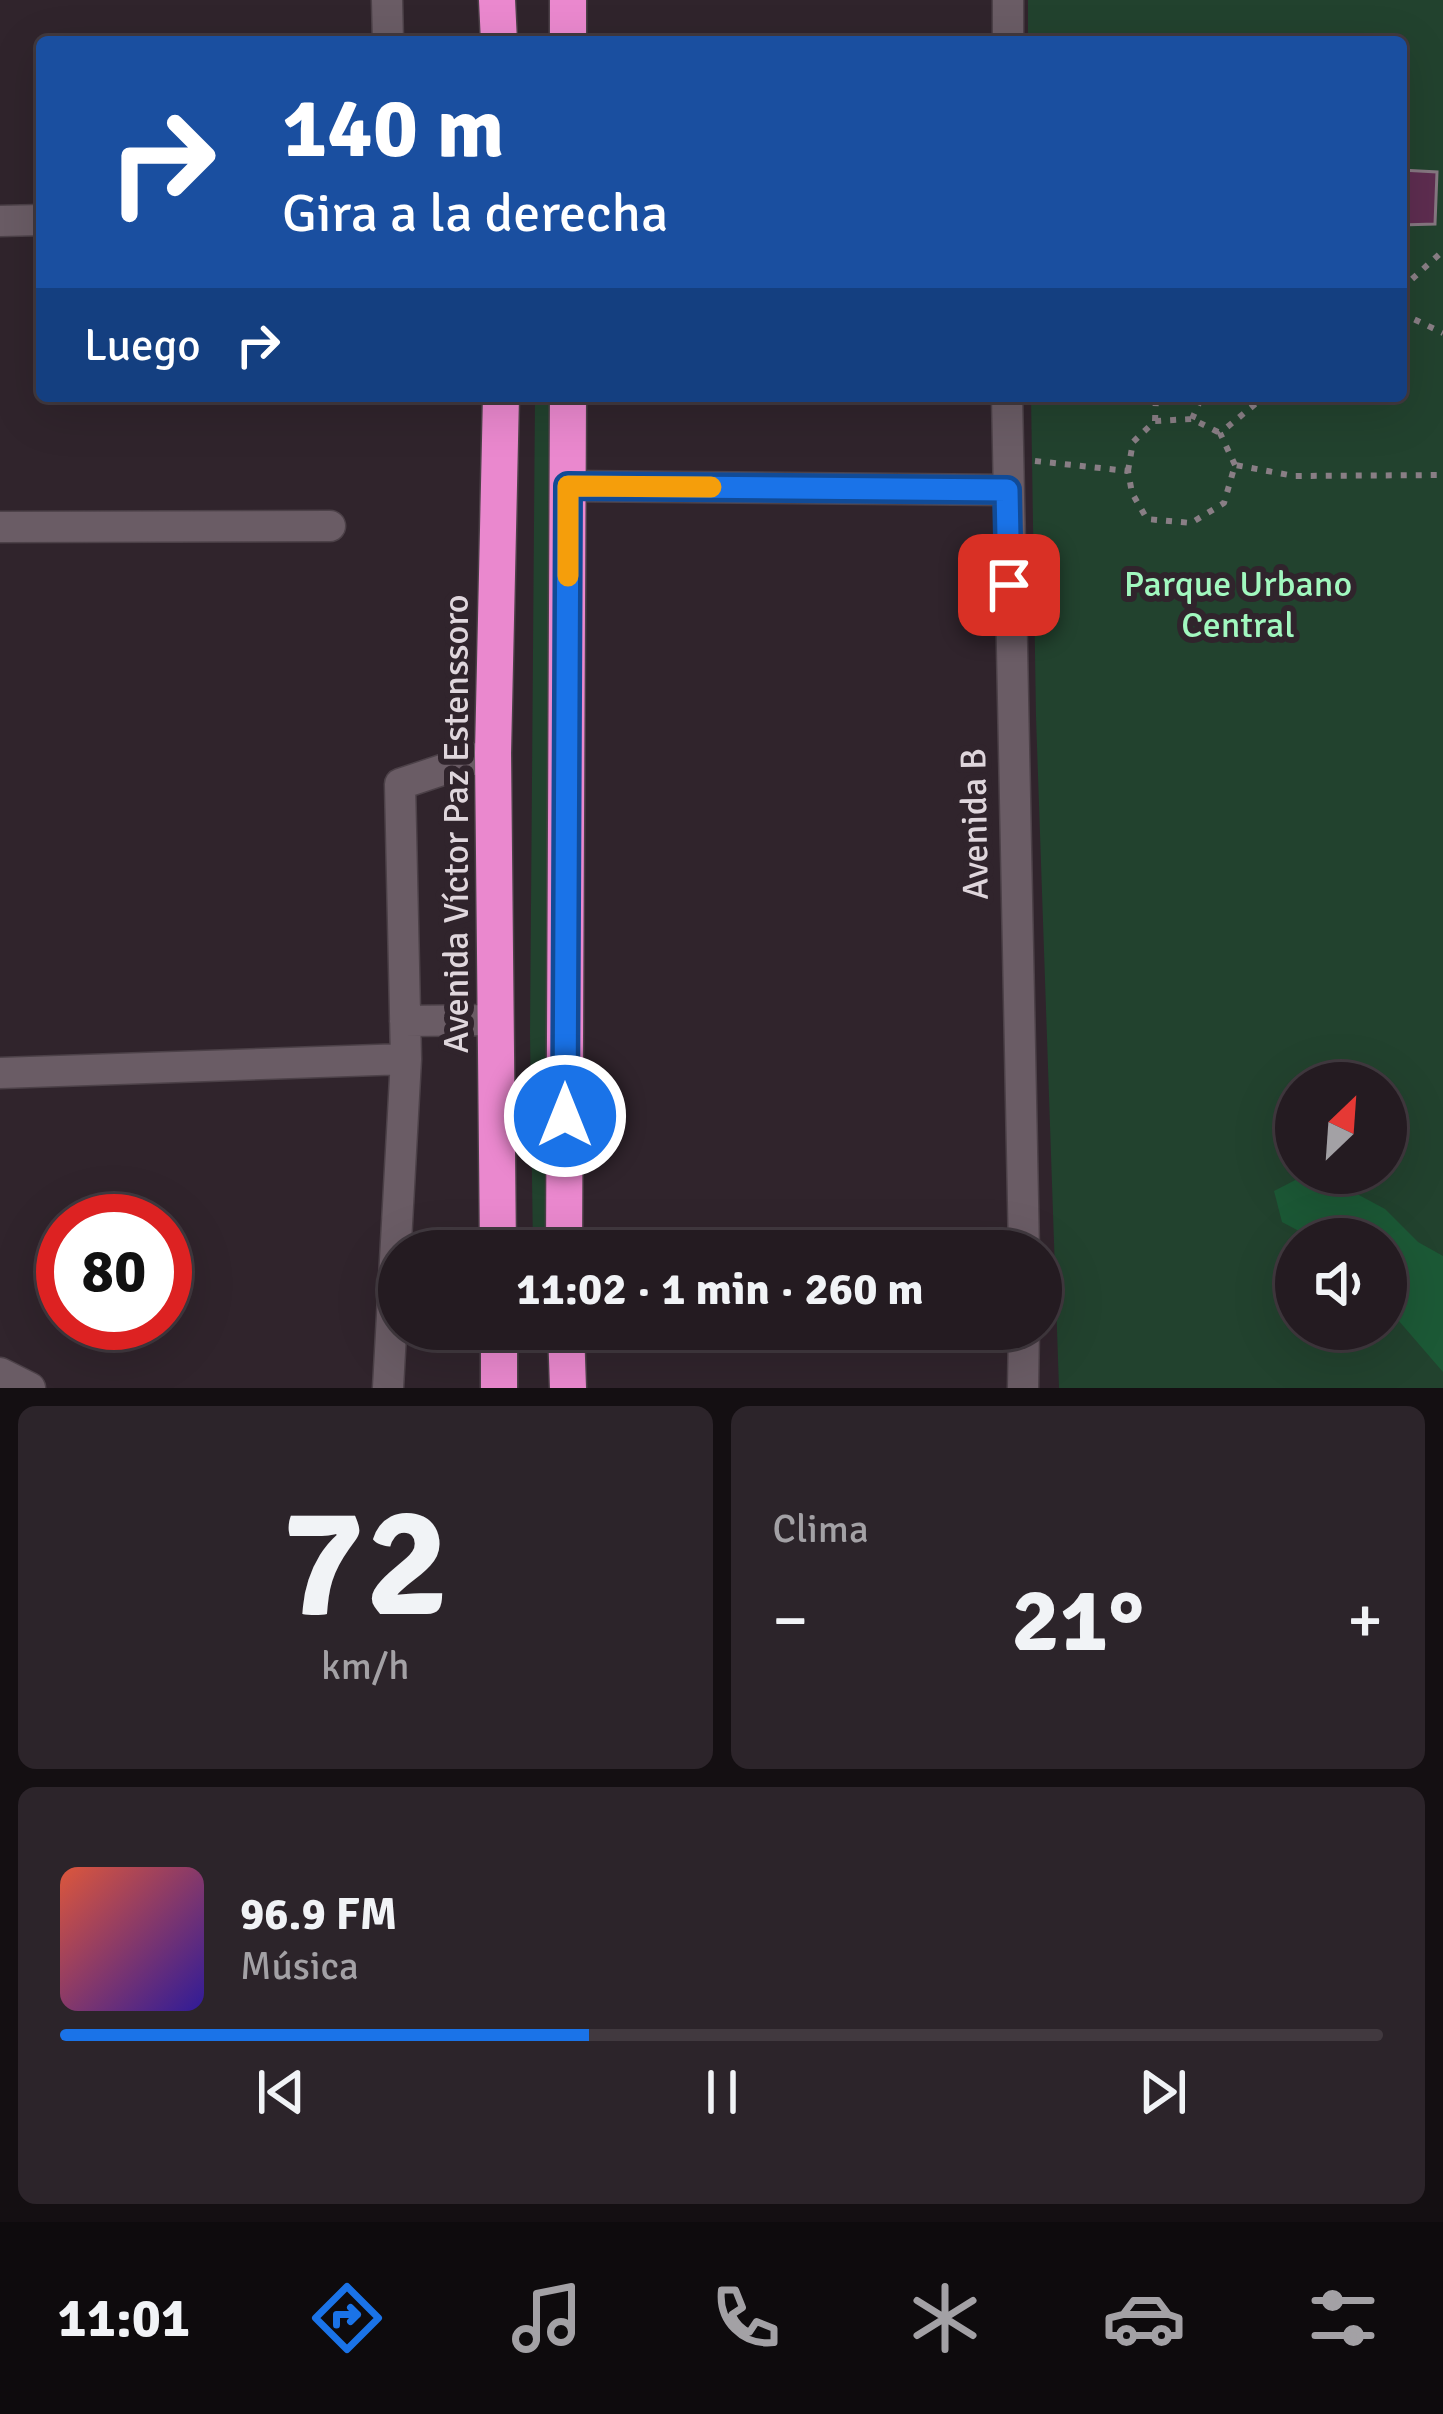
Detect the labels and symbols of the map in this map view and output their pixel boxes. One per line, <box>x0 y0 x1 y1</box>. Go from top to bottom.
pin <box>958 534 1060 636</box>
park label: Parque Urbano Central <box>1124 562 1352 648</box>
street label: Avenida Víctor Paz Estenssoro <box>434 594 479 1054</box>
street label: Avenida B <box>951 748 999 900</box>
position arrow <box>502 1053 628 1179</box>
north arrow <box>1275 1062 1407 1194</box>
speed limit sign: 80 <box>36 1194 192 1350</box>

